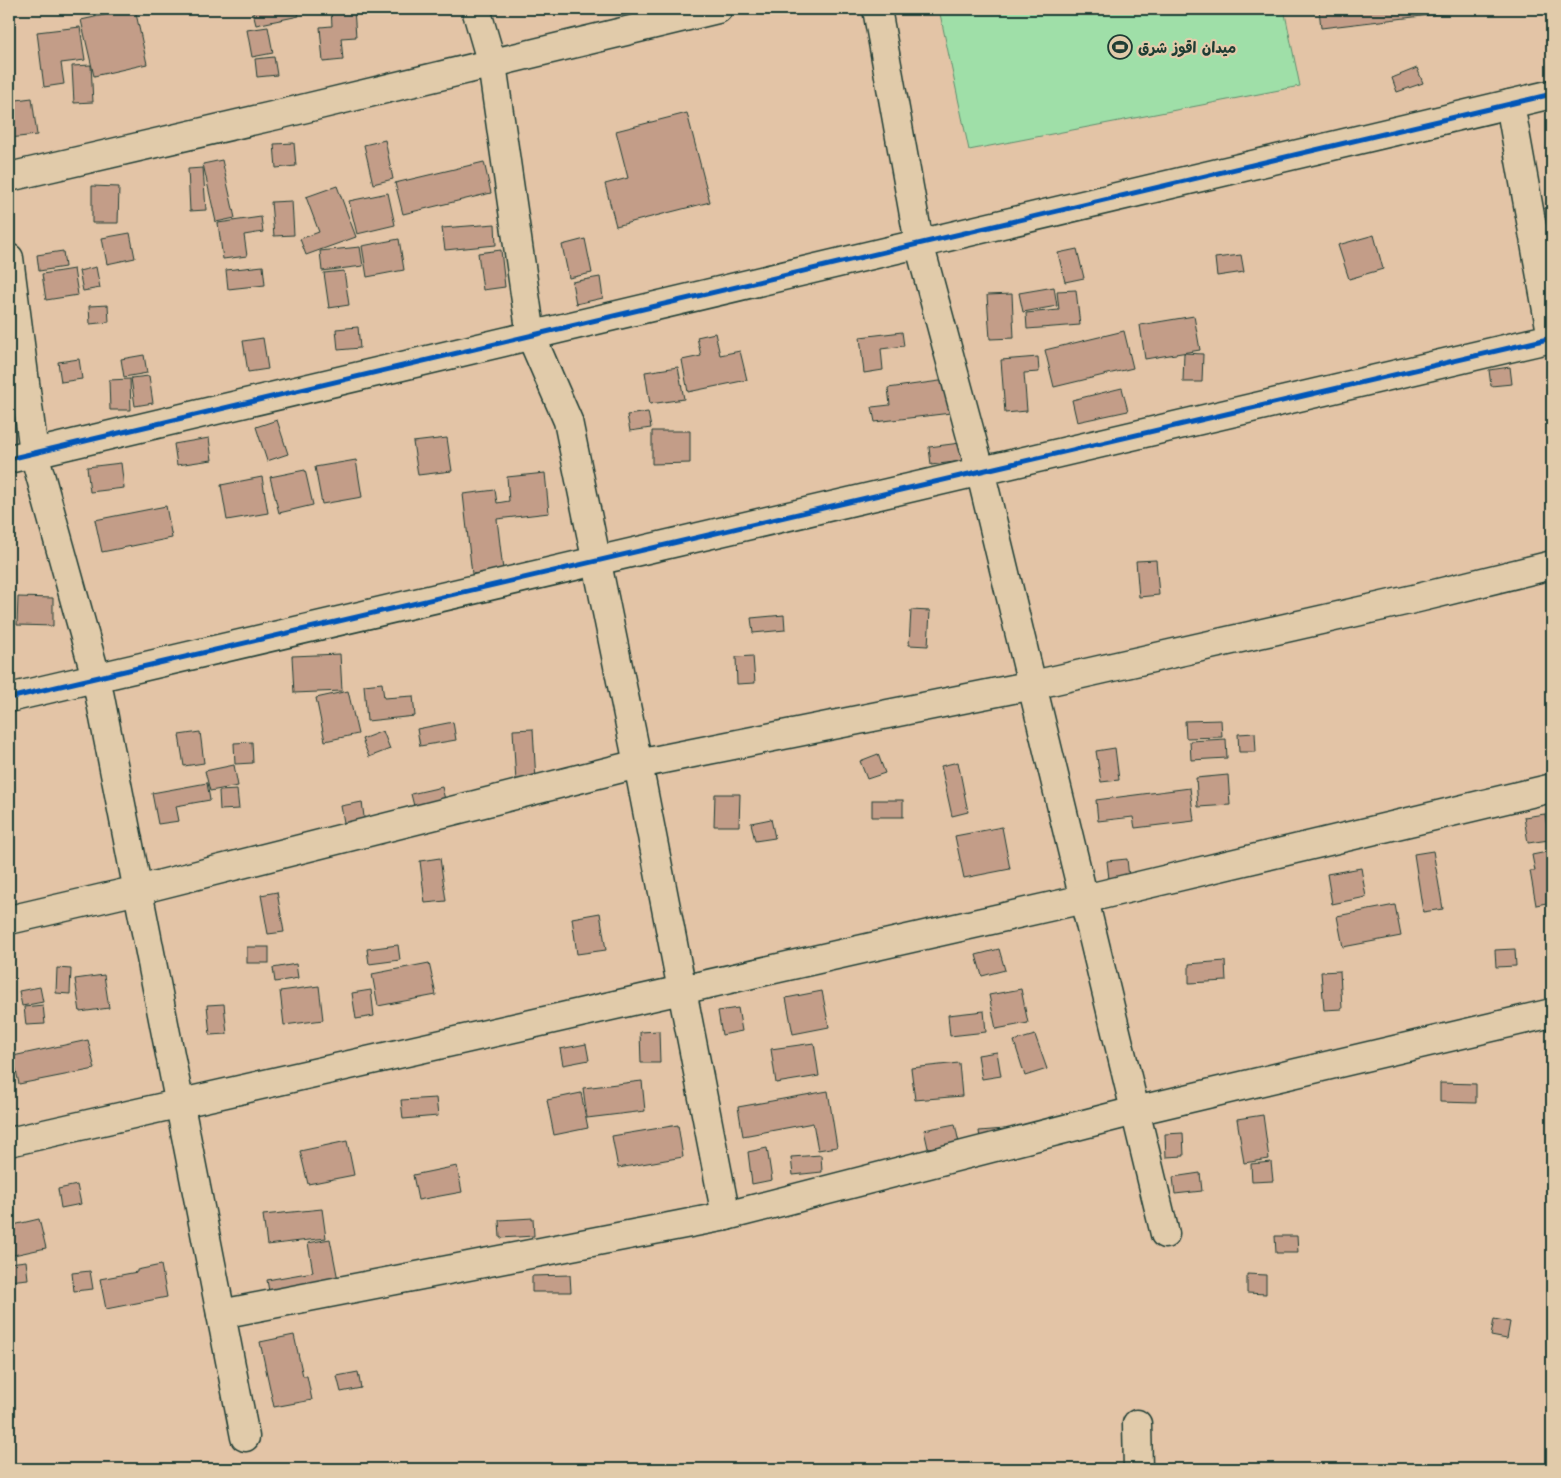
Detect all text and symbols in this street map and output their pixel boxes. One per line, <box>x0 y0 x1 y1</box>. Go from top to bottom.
sports icon: ميدان اقوز شرق <box>1107 34 1133 60</box>
place label: ميدان اقوز شرق <box>1138 37 1236 58</box>

